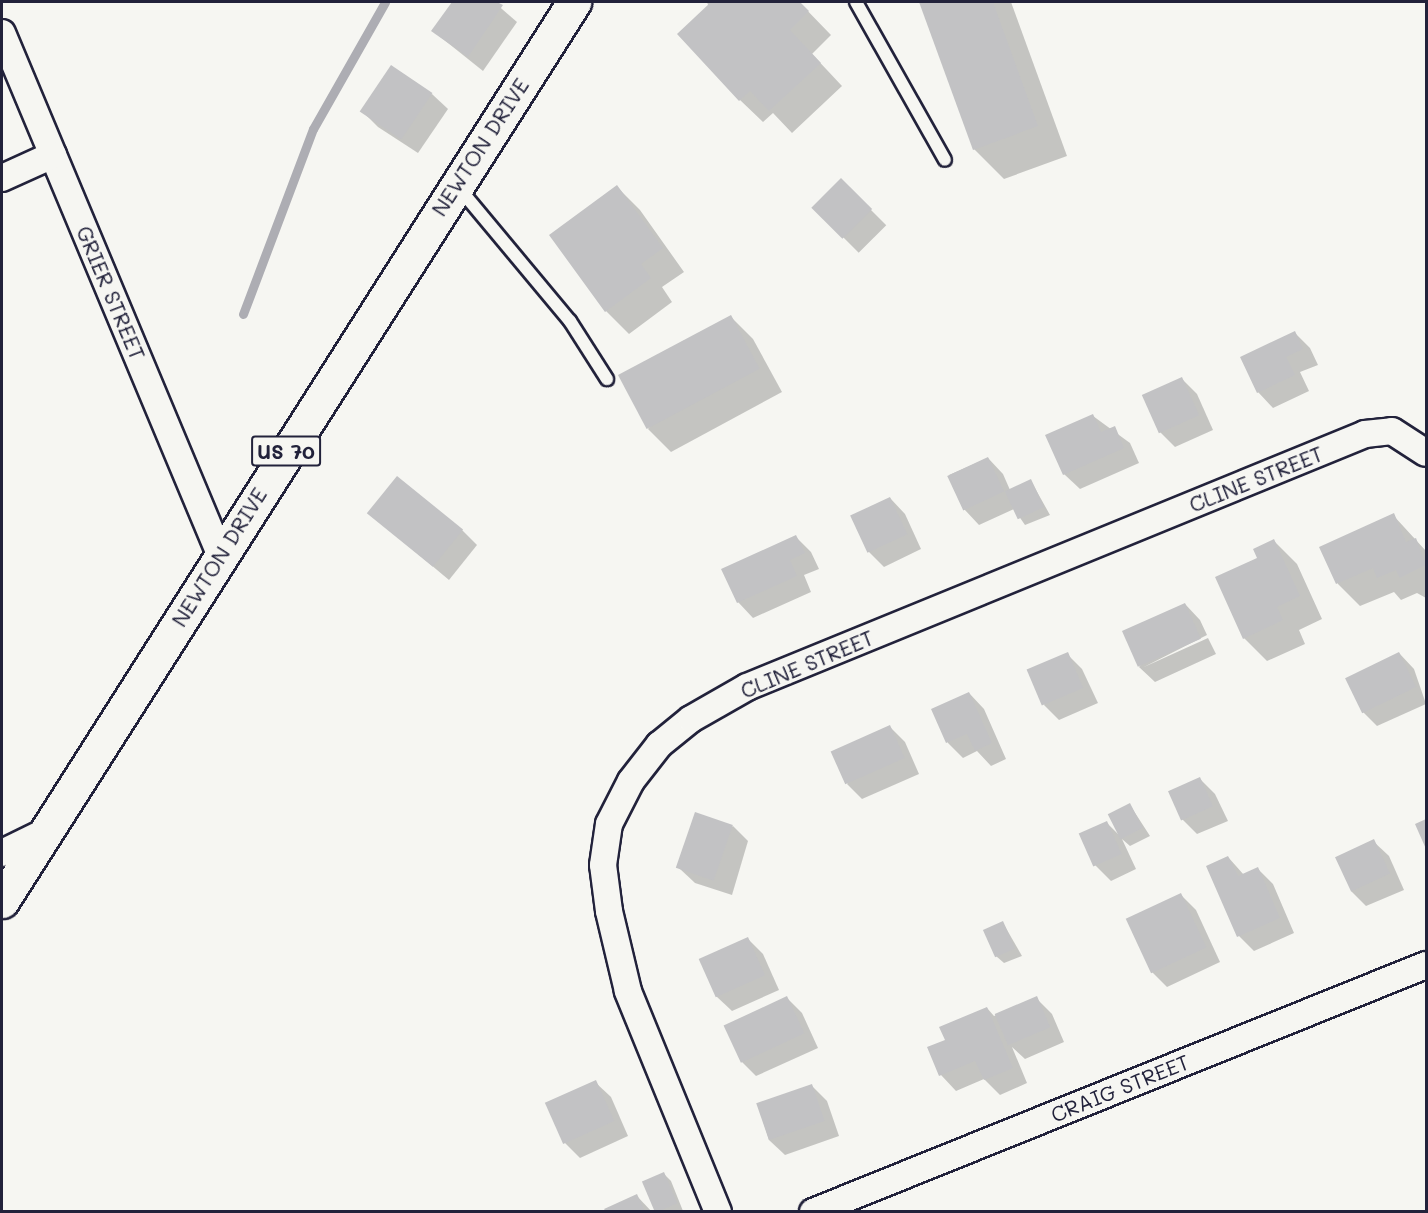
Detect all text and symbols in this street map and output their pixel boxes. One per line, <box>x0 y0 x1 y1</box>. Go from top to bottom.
street label: NEWTON DRIVE <box>426 73 534 221</box>
street label: GRIER STREET <box>71 222 151 364</box>
road number: US 70 <box>250 434 322 468</box>
street label: CLINE STREET <box>1185 441 1327 517</box>
street label: NEWTON DRIVE <box>166 483 272 631</box>
street label: CLINE STREET <box>737 625 877 703</box>
street label: CRAIG STREET <box>1047 1049 1193 1127</box>

